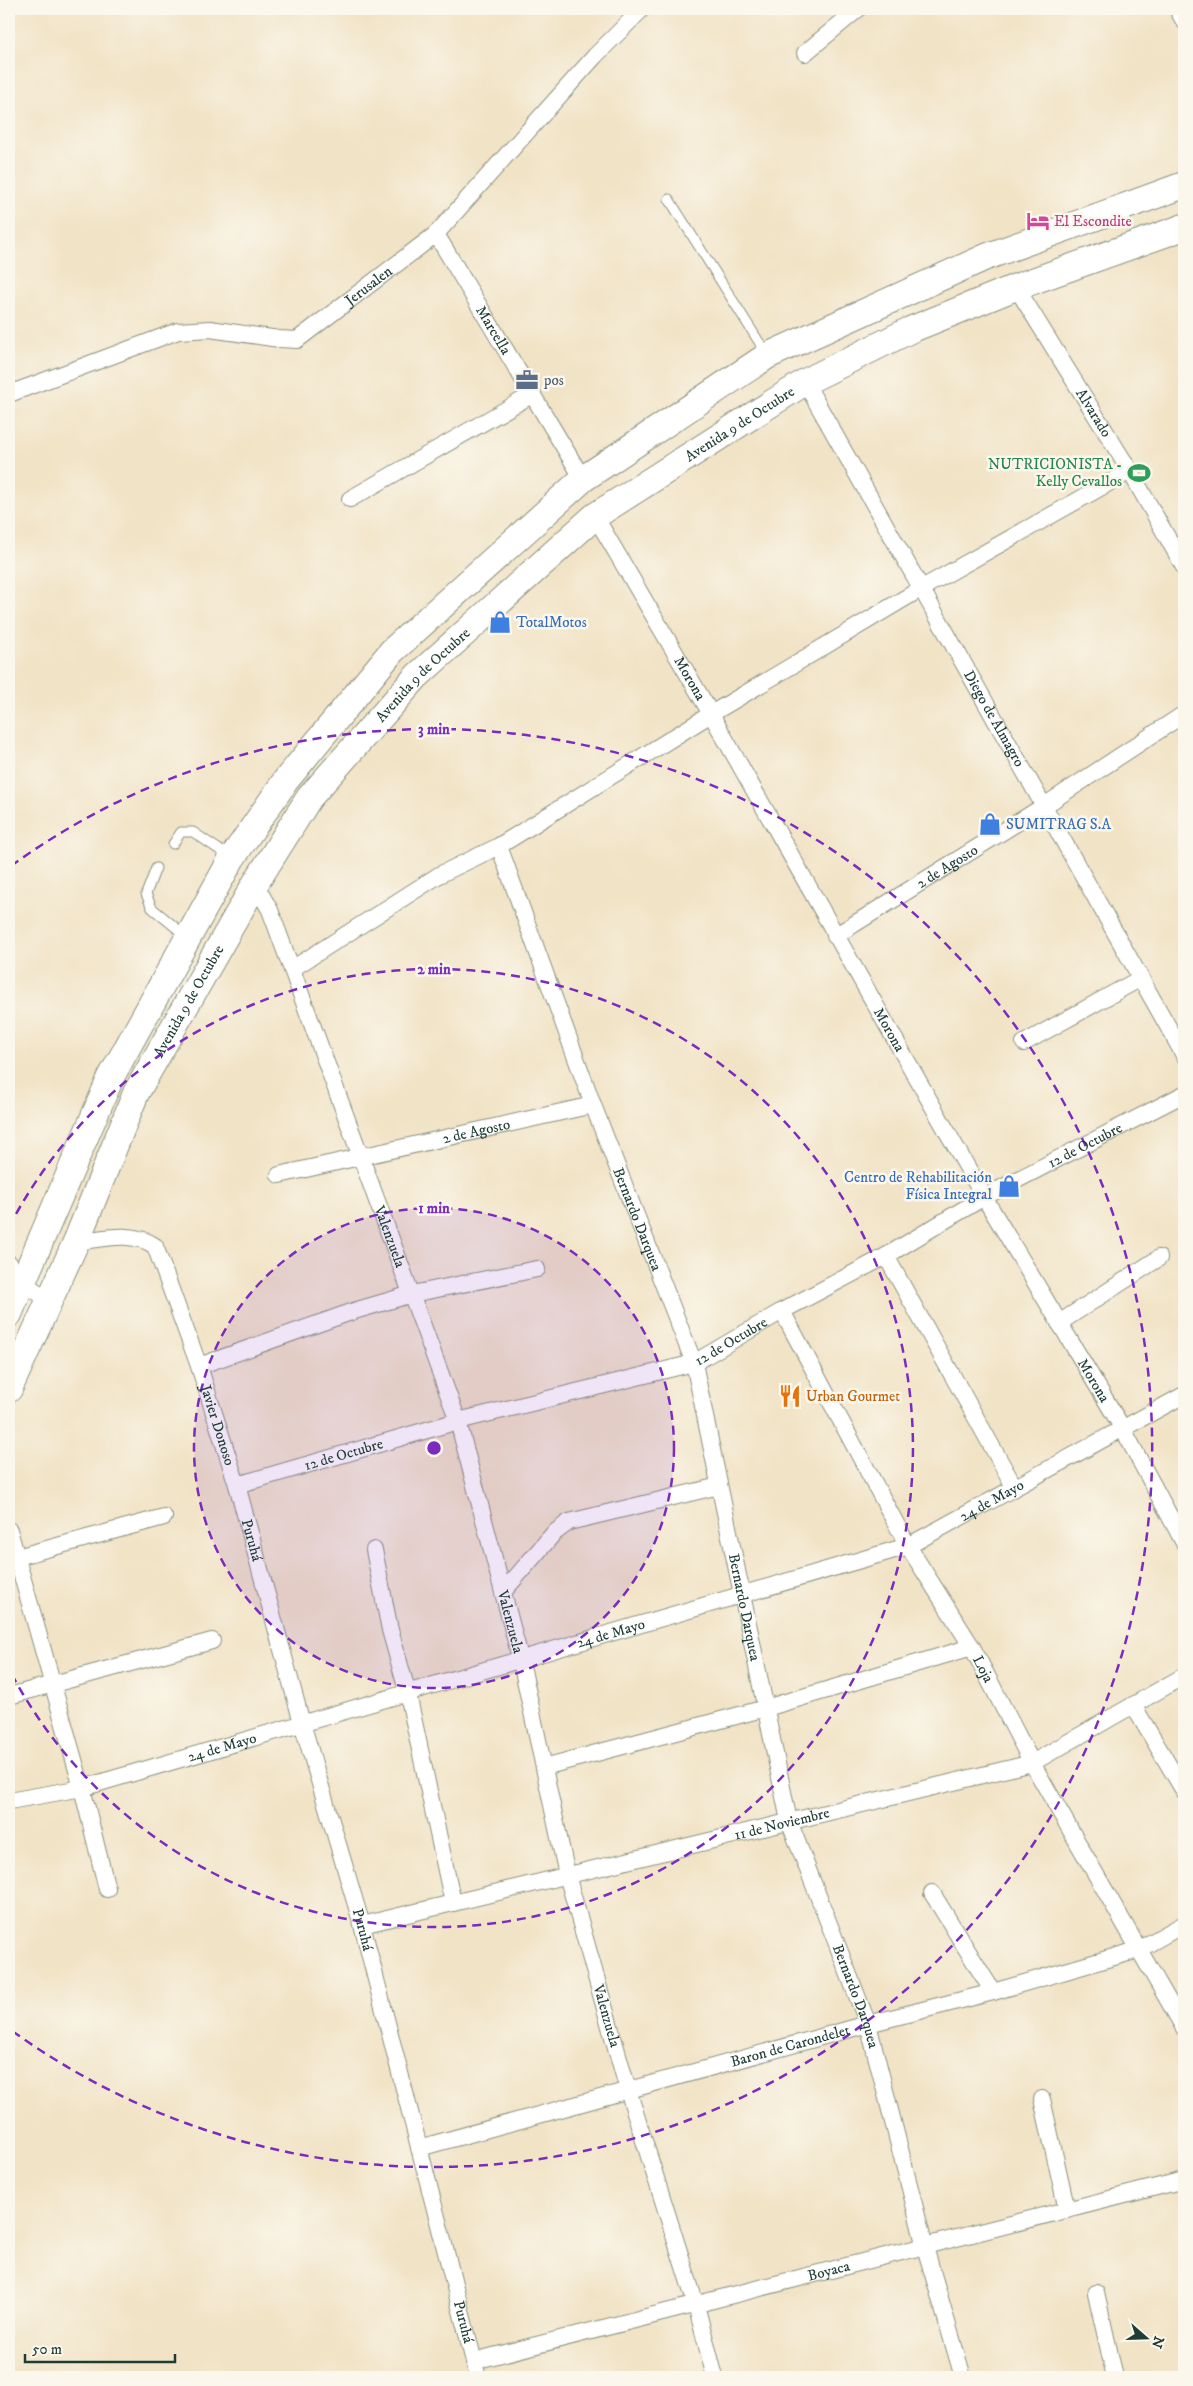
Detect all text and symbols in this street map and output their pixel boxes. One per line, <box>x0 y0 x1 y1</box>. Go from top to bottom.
hotel icon: El Escondite <box>1025 208 1051 234</box>
place label: El Escondite <box>1054 212 1132 231</box>
street label: Jerusalen <box>340 262 396 311</box>
street label: Marcella <box>471 302 515 359</box>
office icon: pos <box>514 367 540 393</box>
place label: pos <box>543 371 564 390</box>
street label: Avenida 9 de Octubre <box>681 382 798 466</box>
street label: Alvarado <box>1071 385 1116 441</box>
place label: NUTRICIONISTA - Kelly Cevallos <box>988 455 1122 491</box>
sports icon: NUTRICIONISTA - Kelly Cevallos <box>1126 460 1152 486</box>
shop icon: TotalMotos <box>487 609 513 635</box>
place label: TotalMotos <box>516 613 587 632</box>
street label: Avenida 9 de Octubre <box>372 624 474 726</box>
street label: Morona <box>669 653 710 704</box>
street label: Diego de Almagro <box>959 667 1029 770</box>
text: 3 min <box>418 720 450 739</box>
shop icon: SUMITRAG S.A <box>977 811 1003 837</box>
place label: SUMITRAG S.A <box>1006 815 1111 834</box>
street label: 2 de Agosto <box>913 840 982 893</box>
street label: Avenida 9 de Octubre <box>149 942 228 1061</box>
text: 2 min <box>417 960 451 979</box>
street label: Morona <box>869 1004 909 1056</box>
street label: 2 de Agosto <box>441 1115 512 1148</box>
street label: 12 de Octubre <box>1045 1118 1126 1172</box>
street label: Bernardo Darquea <box>608 1165 666 1274</box>
place label: Centro de Rehabilitación Física Integral <box>844 1168 992 1204</box>
shop icon: Centro de Rehabilitación Física Integral <box>996 1173 1022 1199</box>
text: 1 min <box>418 1199 450 1218</box>
street label: Valenzuela <box>369 1202 410 1271</box>
street label: 12 de Octubre <box>691 1313 771 1370</box>
street label: Morona <box>1073 1355 1114 1407</box>
street label: Javier Donoso <box>195 1381 239 1468</box>
restaurant icon: Urban Gourmet <box>777 1383 803 1409</box>
place label: Urban Gourmet <box>806 1387 900 1406</box>
street label: 12 de Octubre <box>302 1434 385 1475</box>
centre of rings <box>425 1439 443 1457</box>
street label: 24 de Mayo <box>956 1476 1027 1526</box>
street label: Puruhá <box>237 1517 267 1564</box>
street label: Bernardo Darquea <box>724 1552 765 1663</box>
street label: Valenzuela <box>493 1587 528 1656</box>
street label: 24 de Mayo <box>574 1615 647 1653</box>
street label: Loja <box>968 1652 998 1687</box>
street label: 24 de Mayo <box>186 1728 259 1767</box>
street label: 11 de Noviembre <box>733 1803 832 1845</box>
street label: Puruhá <box>348 1906 377 1954</box>
street label: Bernardo Darquea <box>828 1942 883 2051</box>
street label: Valenzuela <box>588 1982 625 2050</box>
street label: Baron de Carondelet <box>728 2020 852 2072</box>
street label: Boyaca <box>806 2256 853 2286</box>
street label: Puruhá <box>449 2299 478 2346</box>
north arrow <box>1120 2314 1170 2364</box>
scale bar <box>25 2331 175 2363</box>
text: N <box>1147 2334 1168 2351</box>
text: 50 m <box>32 2340 62 2359</box>

